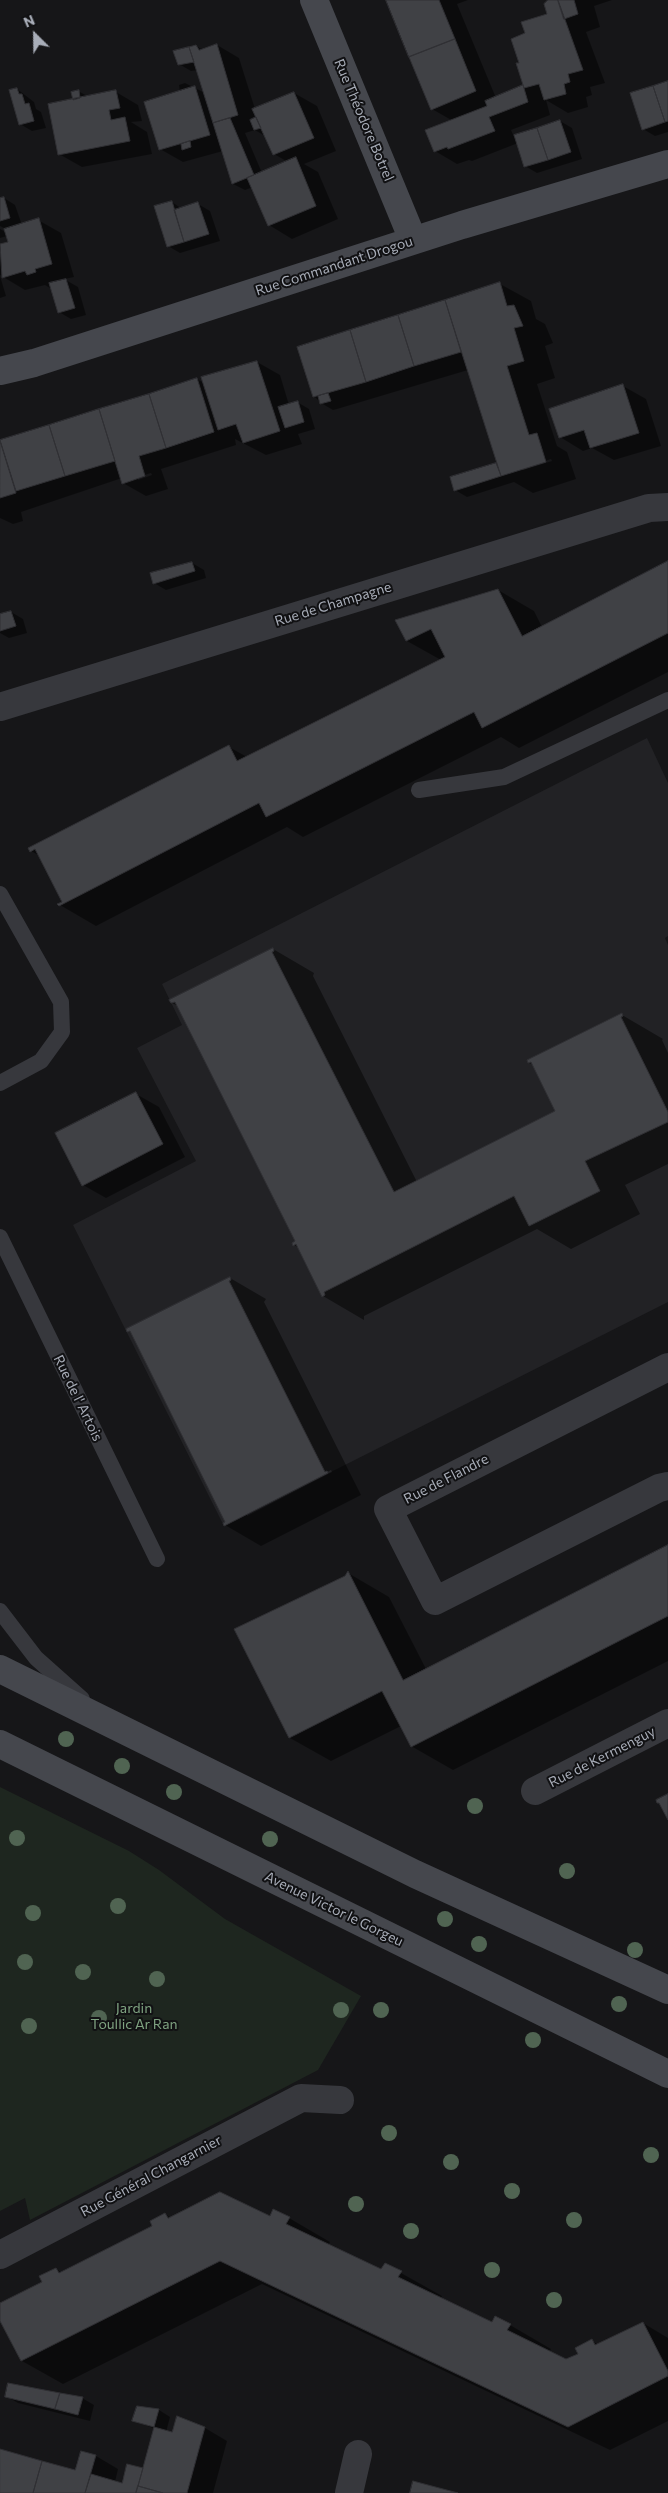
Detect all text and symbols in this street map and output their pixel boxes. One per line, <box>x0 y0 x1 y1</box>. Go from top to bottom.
north arrow <box>10 10 60 60</box>
text: N <box>21 11 37 31</box>
street label: Rue Théodore Botrel <box>331 56 397 184</box>
street label: Rue Commandant Drogou <box>253 233 415 299</box>
street label: Rue de Champagne <box>273 578 393 630</box>
street label: Rue de l' Artois <box>50 1352 106 1444</box>
street label: Rue de Flandre <box>401 1450 491 1508</box>
street label: Rue de Kermenguy <box>546 1723 658 1791</box>
street label: Avenue Victor le Gorgeu <box>262 1868 406 1950</box>
park label: Jardin Toullic Ar Ran <box>90 2000 178 2032</box>
street label: Rue Général Changarnier <box>78 2132 224 2220</box>

